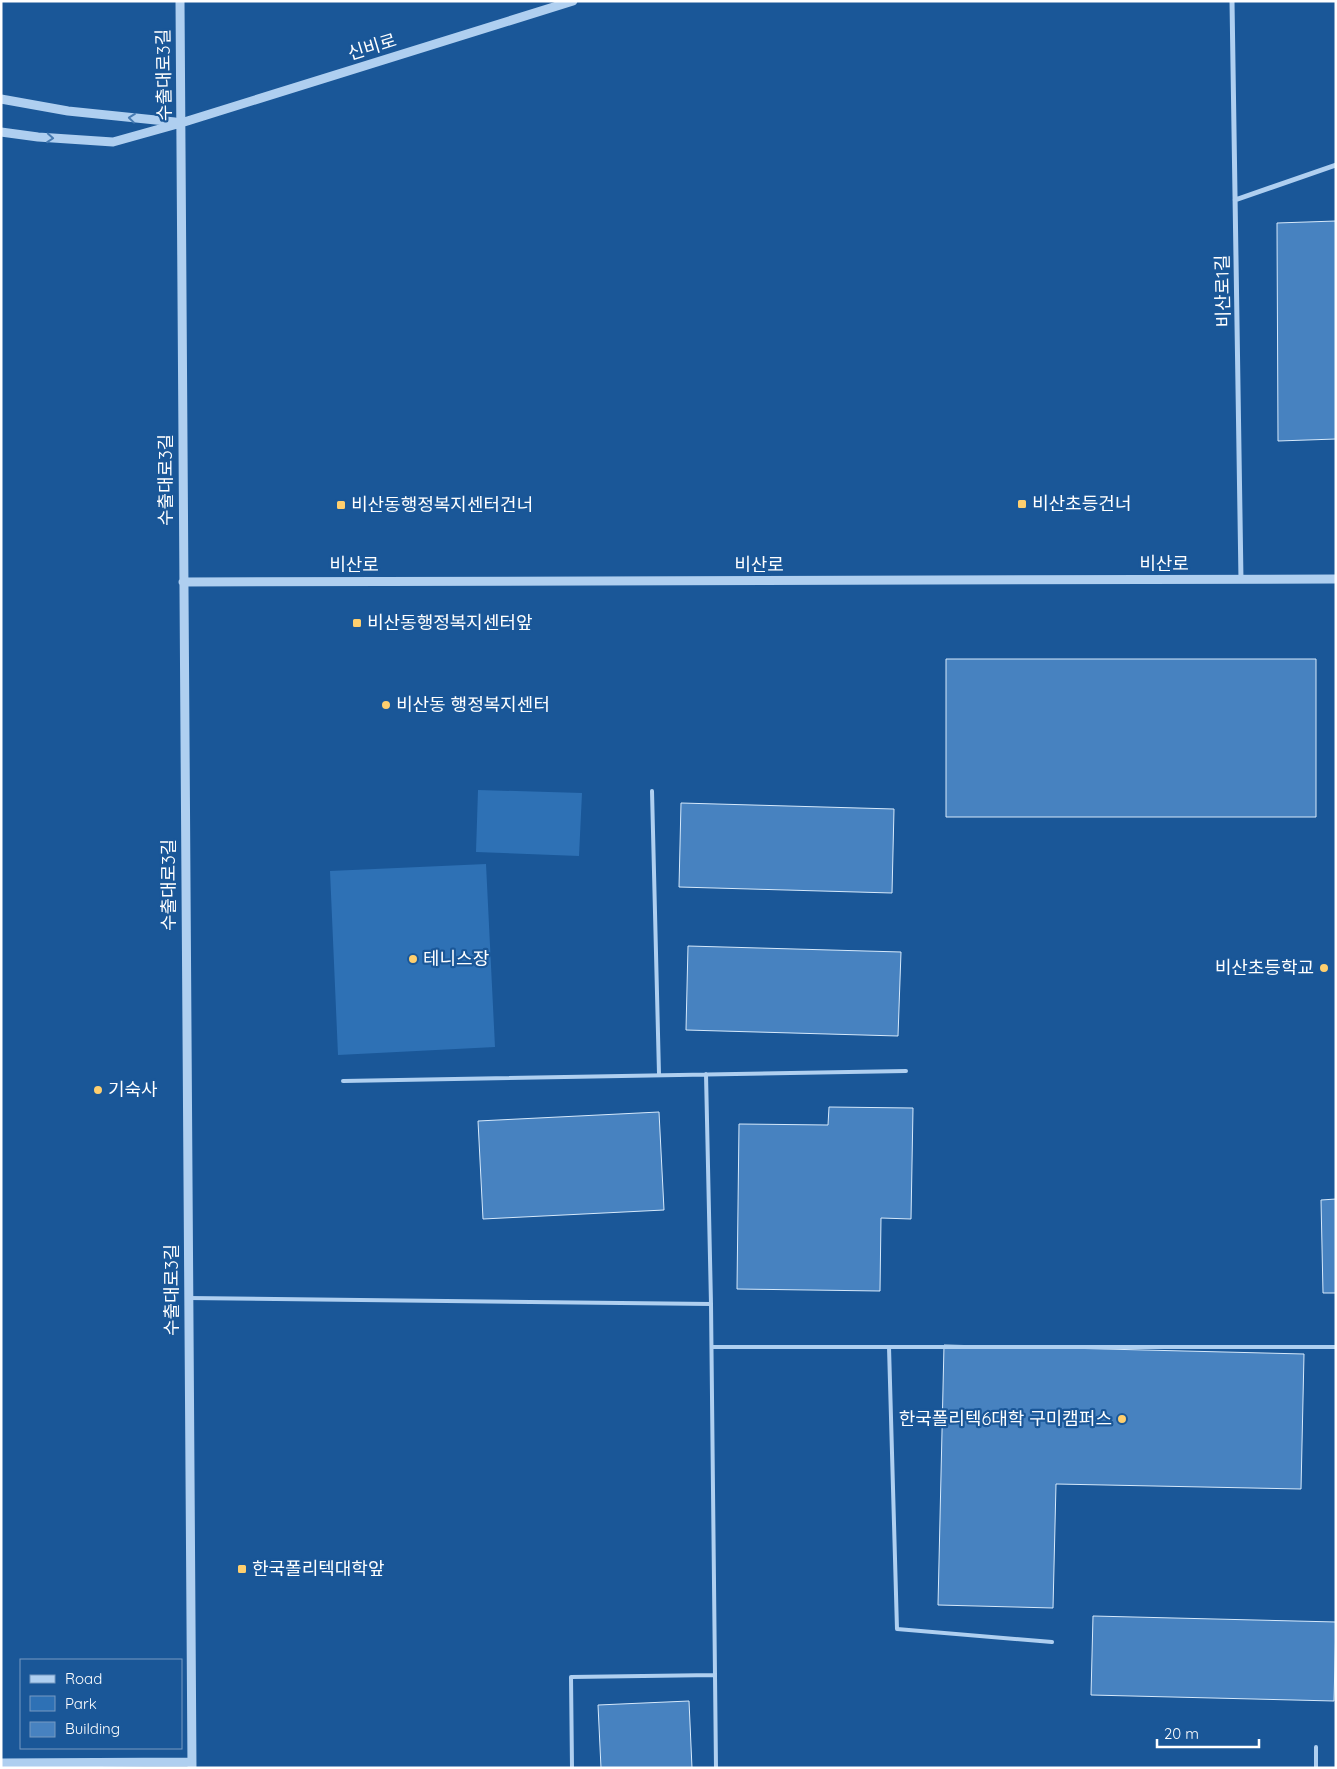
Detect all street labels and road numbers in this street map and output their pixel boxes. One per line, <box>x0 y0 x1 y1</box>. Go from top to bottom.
street label: 신비로 <box>345 28 399 65</box>
street label: 수출대로3길 <box>151 29 176 121</box>
street label: 비산로1길 <box>1210 254 1235 328</box>
street label: 수출대로3길 <box>154 434 177 526</box>
street label: 비산로 <box>1139 552 1189 575</box>
street label: 비산로 <box>329 553 379 576</box>
street label: 비산로 <box>734 553 784 576</box>
street label: 수출대로3길 <box>157 839 180 931</box>
street label: 수출대로3길 <box>160 1244 183 1336</box>

